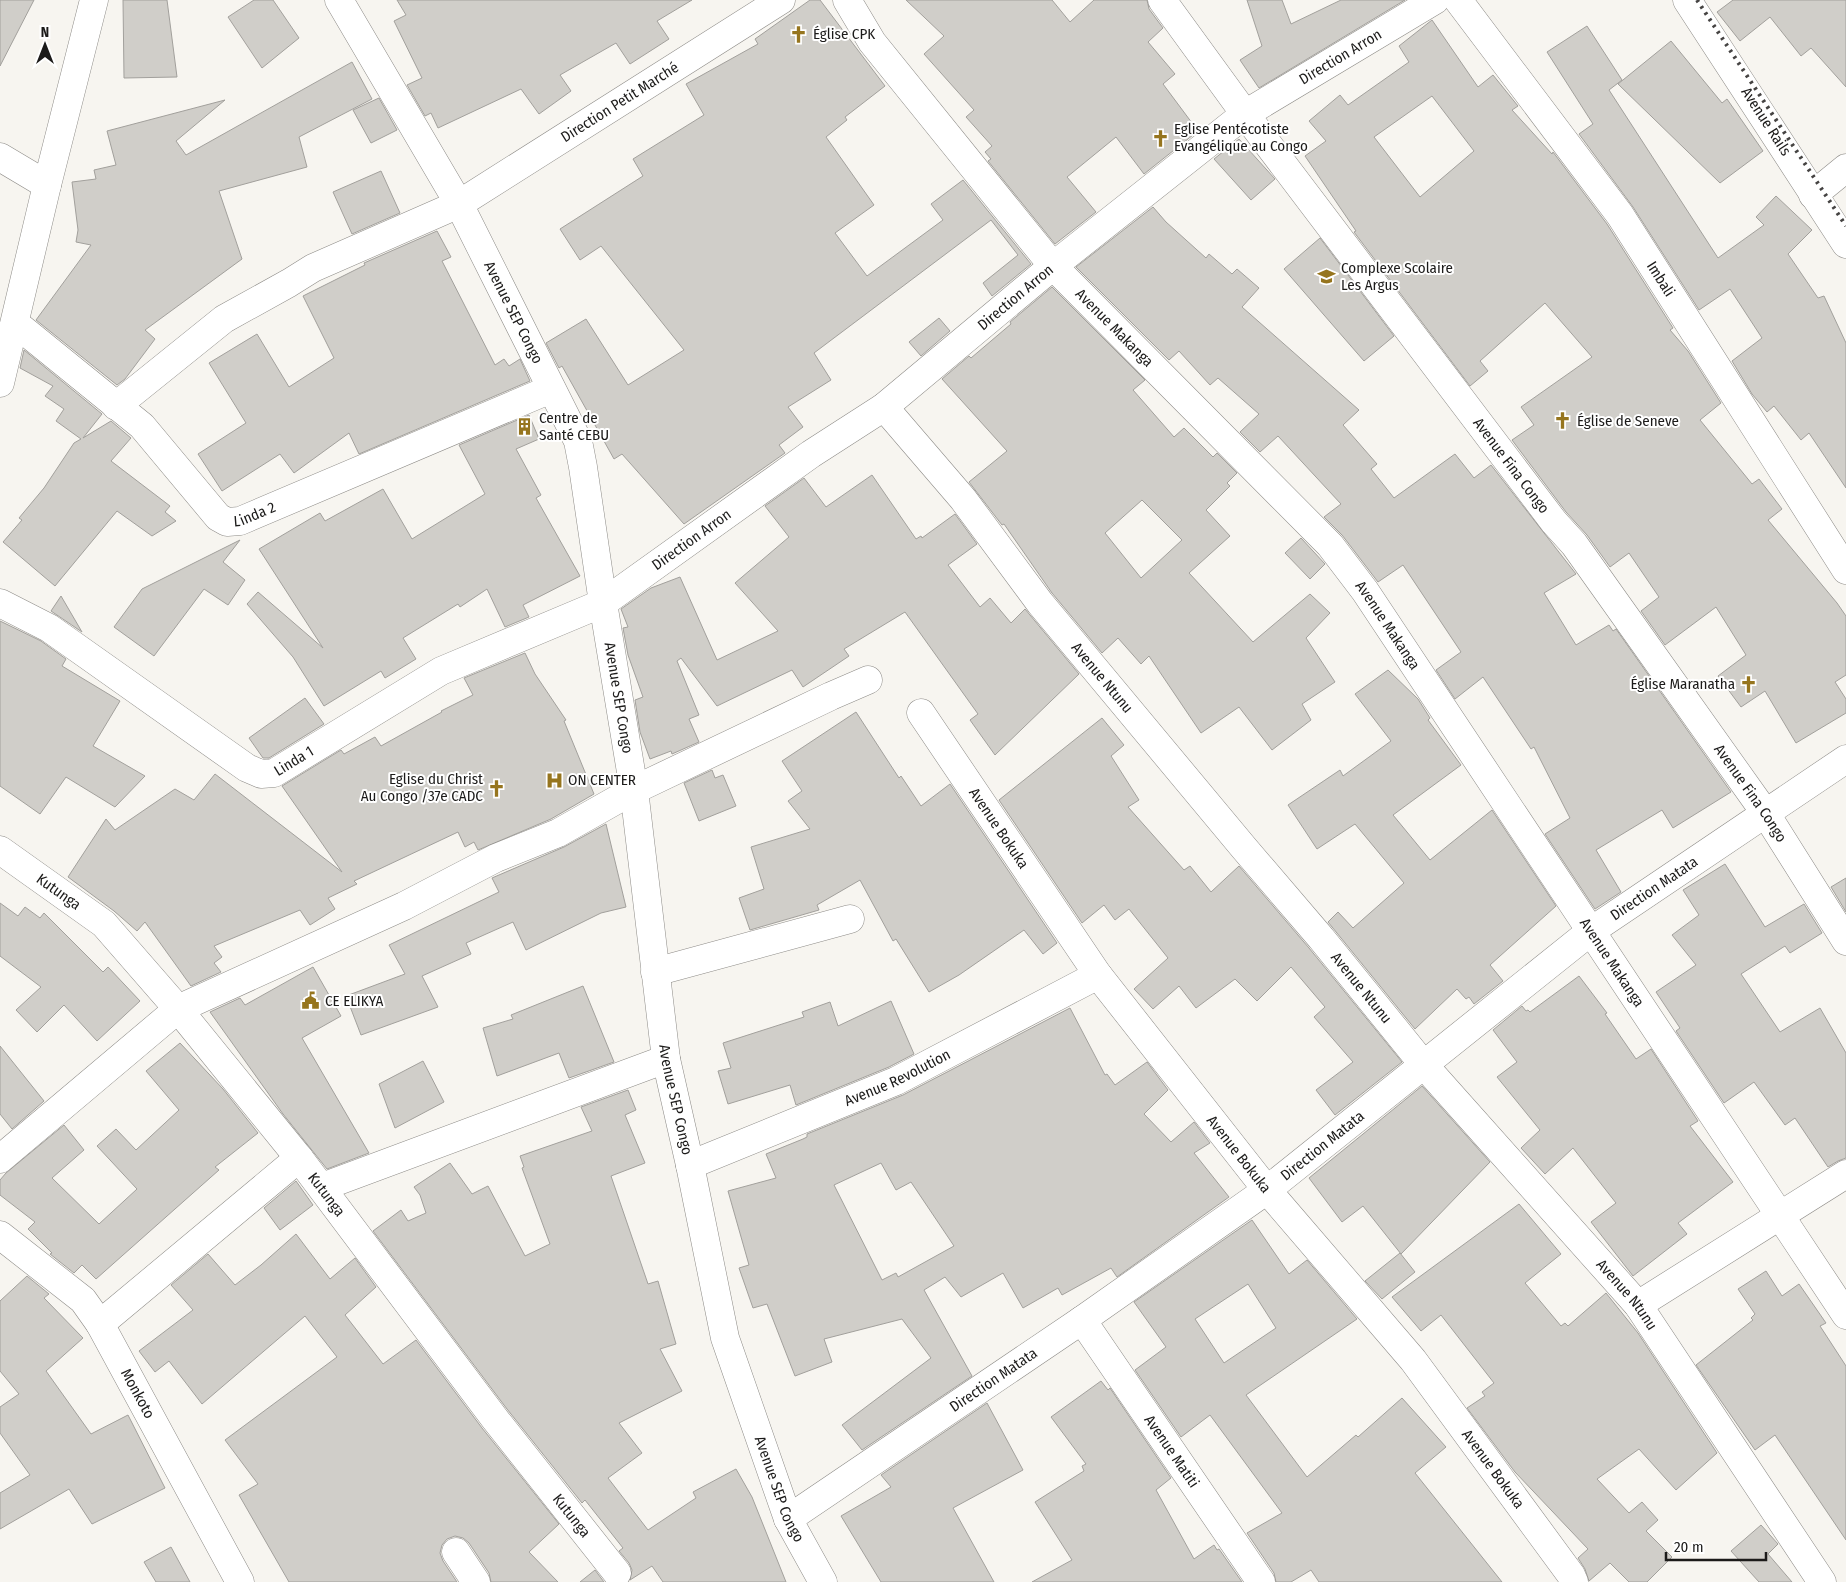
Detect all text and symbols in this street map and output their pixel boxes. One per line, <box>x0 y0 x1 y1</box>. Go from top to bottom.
north arrow <box>20 20 70 70</box>
text: N <box>41 24 49 41</box>
church icon: Église CPK <box>789 24 809 44</box>
place label: Église CPK <box>813 25 875 43</box>
street label: Direction Arron <box>1296 25 1385 88</box>
street label: Direction Petit Marché <box>558 58 682 146</box>
street label: Avenue Rails <box>1737 84 1795 159</box>
place label: Eglise Pentécotiste Evangélique au Congo <box>1174 120 1308 155</box>
church icon: Eglise Pentécotiste Evangélique au Congo <box>1150 128 1170 148</box>
street label: Avenue SEP Congo <box>480 258 547 367</box>
street label: Imbali <box>1643 258 1679 300</box>
place label: Complexe Scolaire Les Argus <box>1341 259 1453 294</box>
street label: Direction Arron <box>974 261 1057 334</box>
school or university icon: Complexe Scolaire Les Argus <box>1317 267 1337 287</box>
street label: Avenue Makanga <box>1072 285 1157 371</box>
place label: Centre de Santé CEBU <box>539 409 609 444</box>
church icon: Église de Seneve <box>1553 411 1573 431</box>
place label: Église de Seneve <box>1577 412 1679 430</box>
street label: Avenue Fina Congo <box>1469 414 1553 517</box>
building icon: Centre de Santé CEBU <box>515 417 535 437</box>
street label: Linda 2 <box>233 498 278 530</box>
street label: Direction Arron <box>648 505 735 574</box>
street label: Avenue Makanga <box>1352 577 1424 673</box>
street label: Avenue Ntunu <box>1068 639 1137 717</box>
street label: Avenue SEP Congo <box>601 641 637 755</box>
church icon: Église Maranatha <box>1739 674 1759 694</box>
place label: Église Maranatha <box>1631 675 1735 693</box>
street label: Avenue Fina Congo <box>1710 741 1791 846</box>
street label: Linda 1 <box>271 742 317 780</box>
place label: Eglise du Christ Au Congo /37e CADC <box>361 770 483 805</box>
hospital icon: ON CENTER <box>544 770 564 790</box>
place label: ON CENTER <box>568 771 636 789</box>
church icon: Eglise du Christ Au Congo /37e CADC <box>487 778 507 798</box>
street label: Avenue Bokuka <box>965 784 1032 872</box>
street label: Direction Matata <box>1607 853 1701 924</box>
street label: Kutunga <box>33 870 84 914</box>
street label: Avenue Makanga <box>1576 915 1648 1010</box>
street label: Avenue Ntunu <box>1327 949 1395 1027</box>
public building icon: CE ELIKYA <box>301 991 321 1011</box>
place label: CE ELIKYA <box>325 992 383 1010</box>
street label: Avenue SEP Congo <box>655 1044 696 1157</box>
street label: Avenue Revolution <box>842 1045 953 1110</box>
street label: Direction Matata <box>1277 1107 1368 1184</box>
street label: Avenue Bokuka <box>1203 1112 1275 1196</box>
street label: Kutunga <box>304 1169 349 1220</box>
street label: Avenue Ntunu <box>1593 1256 1661 1333</box>
street label: Direction Matata <box>946 1344 1040 1416</box>
street label: Monkoto <box>117 1366 159 1422</box>
street label: Avenue Matiti <box>1141 1412 1203 1491</box>
street label: Avenue Bokuka <box>1458 1426 1528 1512</box>
street label: Avenue SEP Congo <box>751 1434 808 1545</box>
street label: Kutunga <box>549 1490 594 1541</box>
scale bar <box>1666 1530 1766 1562</box>
text: 20 m <box>1674 1538 1704 1556</box>

